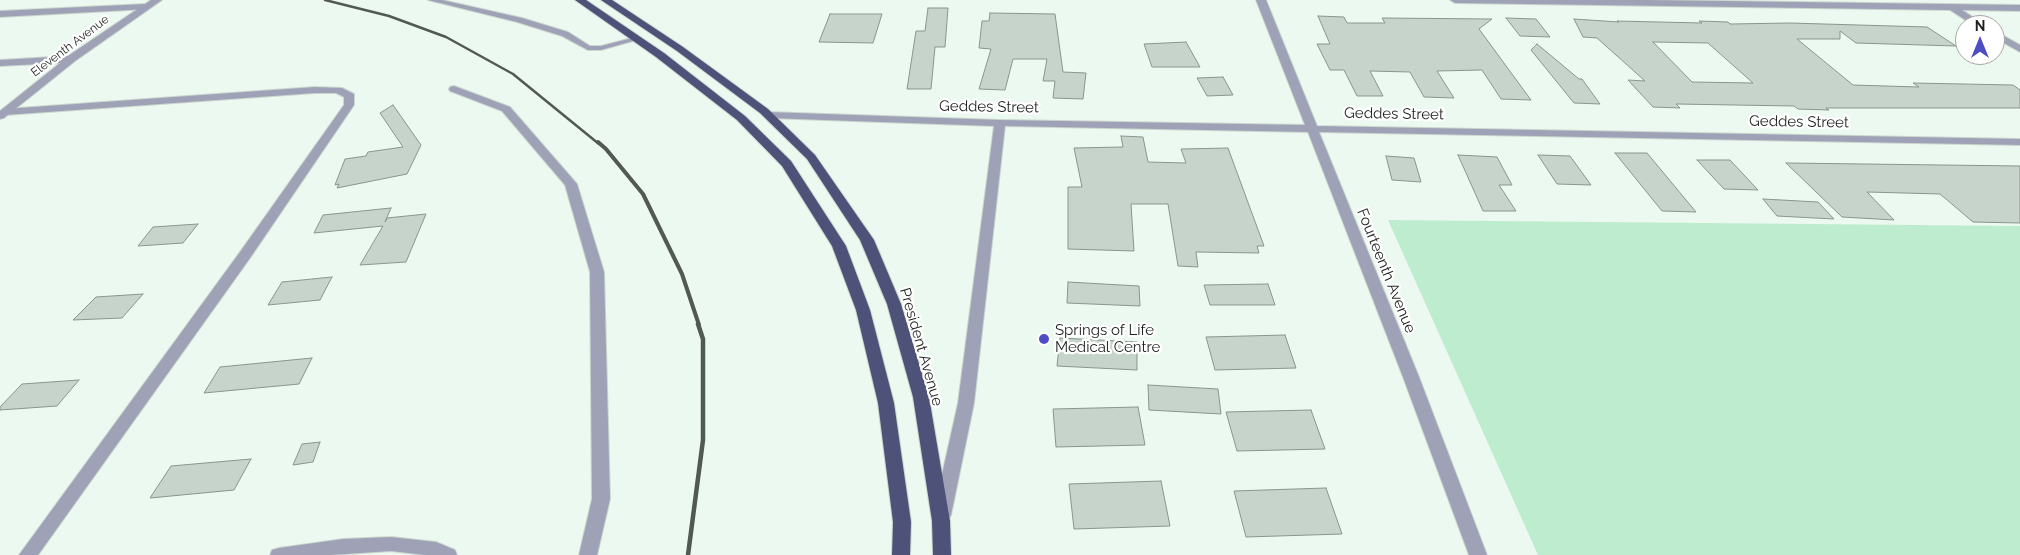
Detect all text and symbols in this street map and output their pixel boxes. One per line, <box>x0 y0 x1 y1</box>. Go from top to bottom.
street label: Eleventh Avenue <box>28 12 112 80</box>
north arrow <box>1955 15 2005 65</box>
text: N <box>1975 18 1985 34</box>
street label: Geddes Street <box>939 97 1039 117</box>
street label: Geddes Street <box>1344 104 1444 124</box>
street label: Geddes Street <box>1749 112 1849 132</box>
street label: Fourteenth Avenue <box>1353 206 1419 336</box>
street label: President Avenue <box>896 286 946 408</box>
place label: Springs of Life Medical Centre <box>1055 321 1160 356</box>
marker: Springs of Life Medical Centre <box>1037 332 1051 346</box>

